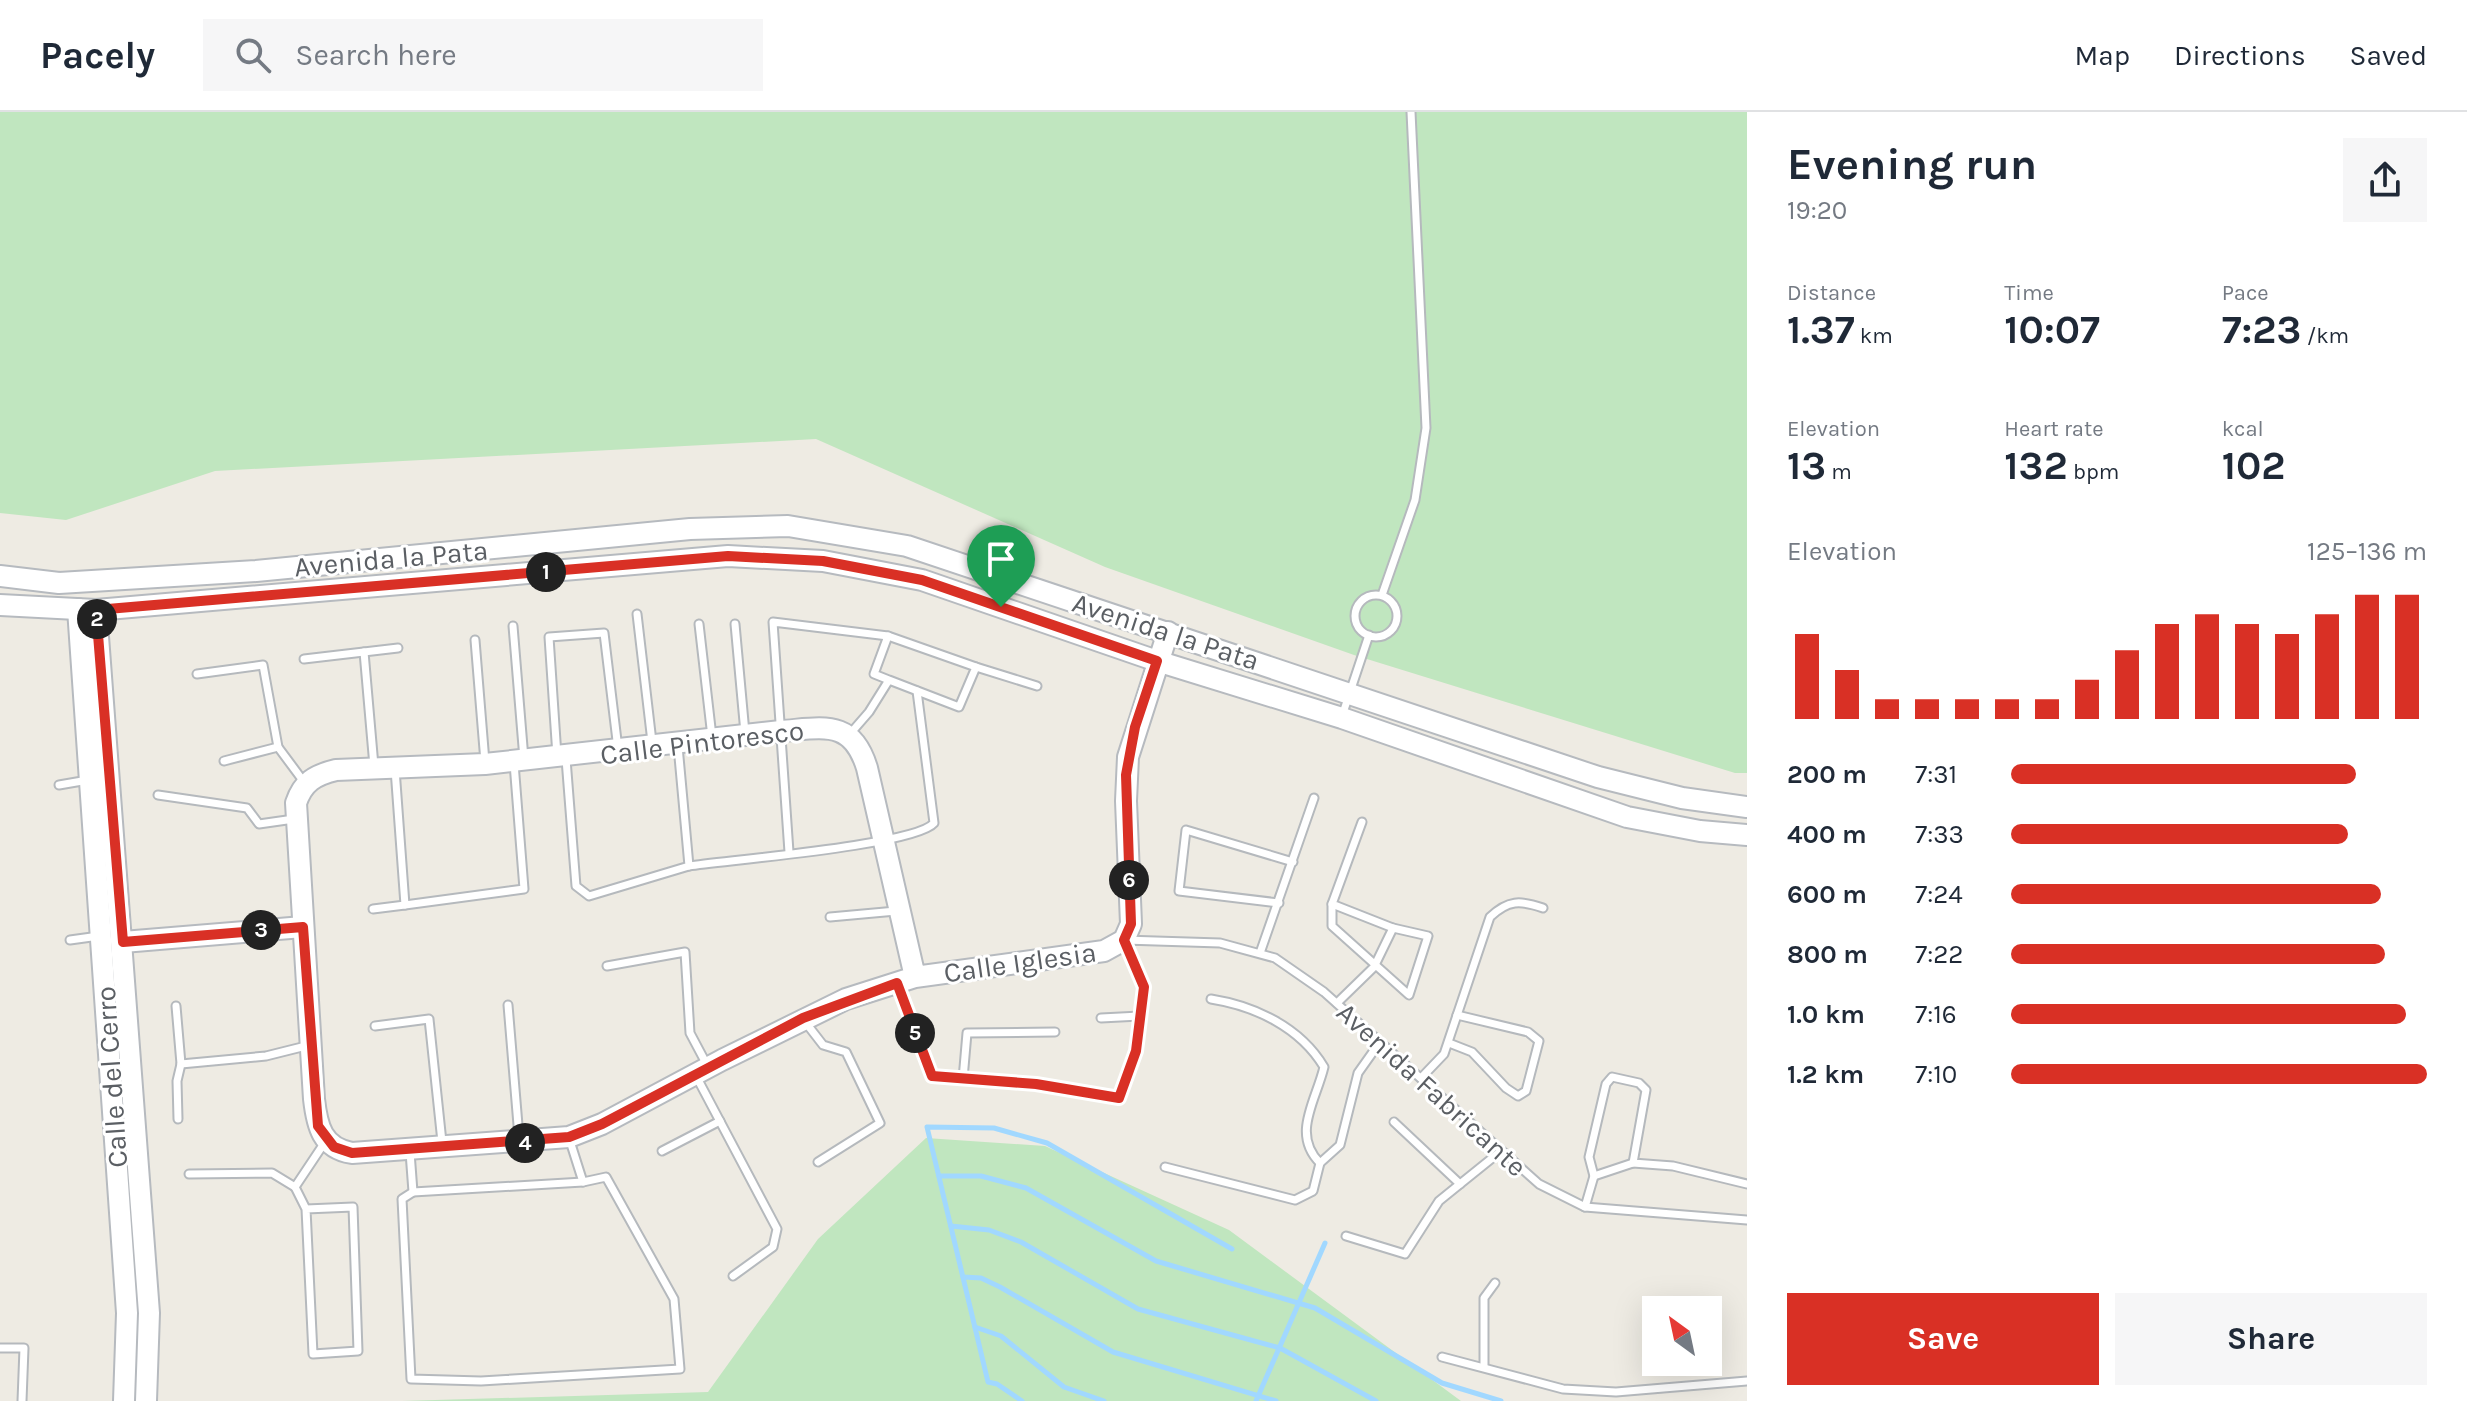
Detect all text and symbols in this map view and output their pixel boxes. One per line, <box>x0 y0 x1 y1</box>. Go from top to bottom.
search box <box>203 19 763 91</box>
text: Pacely <box>40 33 155 78</box>
icon: search <box>231 33 275 77</box>
text: Search here <box>295 37 457 73</box>
text: Map <box>2075 39 2130 72</box>
text: Directions <box>2174 39 2306 72</box>
text: Saved <box>2350 39 2427 72</box>
button: share <box>2343 138 2427 222</box>
text: Evening run <box>1787 139 2037 190</box>
text: 19:20 <box>1787 195 1847 226</box>
text: Distance <box>1787 280 1876 306</box>
text: Time <box>2004 280 2054 306</box>
text: Pace <box>2222 280 2269 306</box>
text: 1.37 <box>1787 306 1855 353</box>
text: 10:07 <box>2004 306 2100 353</box>
text: 7:23 <box>2222 306 2301 353</box>
text: km <box>1855 323 1893 349</box>
text: /km <box>2301 323 2349 349</box>
text: Elevation <box>1787 416 1880 442</box>
text: Heart rate <box>2004 416 2104 442</box>
text: kcal <box>2222 416 2264 442</box>
text: 13 <box>1787 442 1826 489</box>
text: 132 <box>2004 442 2068 489</box>
text: 102 <box>2222 442 2285 489</box>
text: m <box>1826 459 1852 485</box>
text: bpm <box>2068 459 2119 485</box>
pin <box>967 525 1035 607</box>
street label: Avenida la Pata <box>293 534 489 583</box>
text: Elevation <box>1787 536 1897 567</box>
text: 125–136 m <box>2307 536 2427 567</box>
icon: arrive <box>979 537 1023 581</box>
pin: 1 <box>526 552 566 592</box>
text: 1 <box>542 559 550 585</box>
street label: Avenida la Pata <box>1068 586 1263 677</box>
pin: 2 <box>77 599 117 639</box>
text: 2 <box>90 606 104 632</box>
street label: Calle Pintoresco <box>598 714 806 771</box>
text: 200 m <box>1787 759 1867 790</box>
text: 7:31 <box>1915 759 1957 790</box>
text: 400 m <box>1787 819 1867 850</box>
text: 7:33 <box>1915 819 1964 850</box>
pin: 6 <box>1109 860 1149 900</box>
text: 6 <box>1122 867 1136 893</box>
text: 600 m <box>1787 879 1867 910</box>
text: 7:24 <box>1915 879 1963 910</box>
pin: 3 <box>241 910 281 950</box>
text: 3 <box>254 917 268 943</box>
street label: Calle Iglesia <box>942 935 1098 990</box>
text: 800 m <box>1787 939 1868 970</box>
text: 7:22 <box>1915 939 1963 970</box>
street label: Calle del Cerro <box>89 985 134 1169</box>
street label: Avenida Fabricante <box>1330 995 1533 1183</box>
text: 1.0 km <box>1787 999 1865 1030</box>
text: 7:16 <box>1915 999 1957 1030</box>
pin: 5 <box>895 1013 935 1053</box>
text: 5 <box>909 1020 921 1046</box>
text: 1.2 km <box>1787 1059 1864 1090</box>
text: 7:10 <box>1915 1059 1957 1090</box>
pin: 4 <box>505 1123 545 1163</box>
text: 4 <box>518 1130 532 1156</box>
button: Save <box>1787 1293 2099 1385</box>
button: Share <box>2115 1293 2427 1385</box>
north arrow <box>1642 1296 1722 1376</box>
map controls <box>1642 1296 1722 1376</box>

